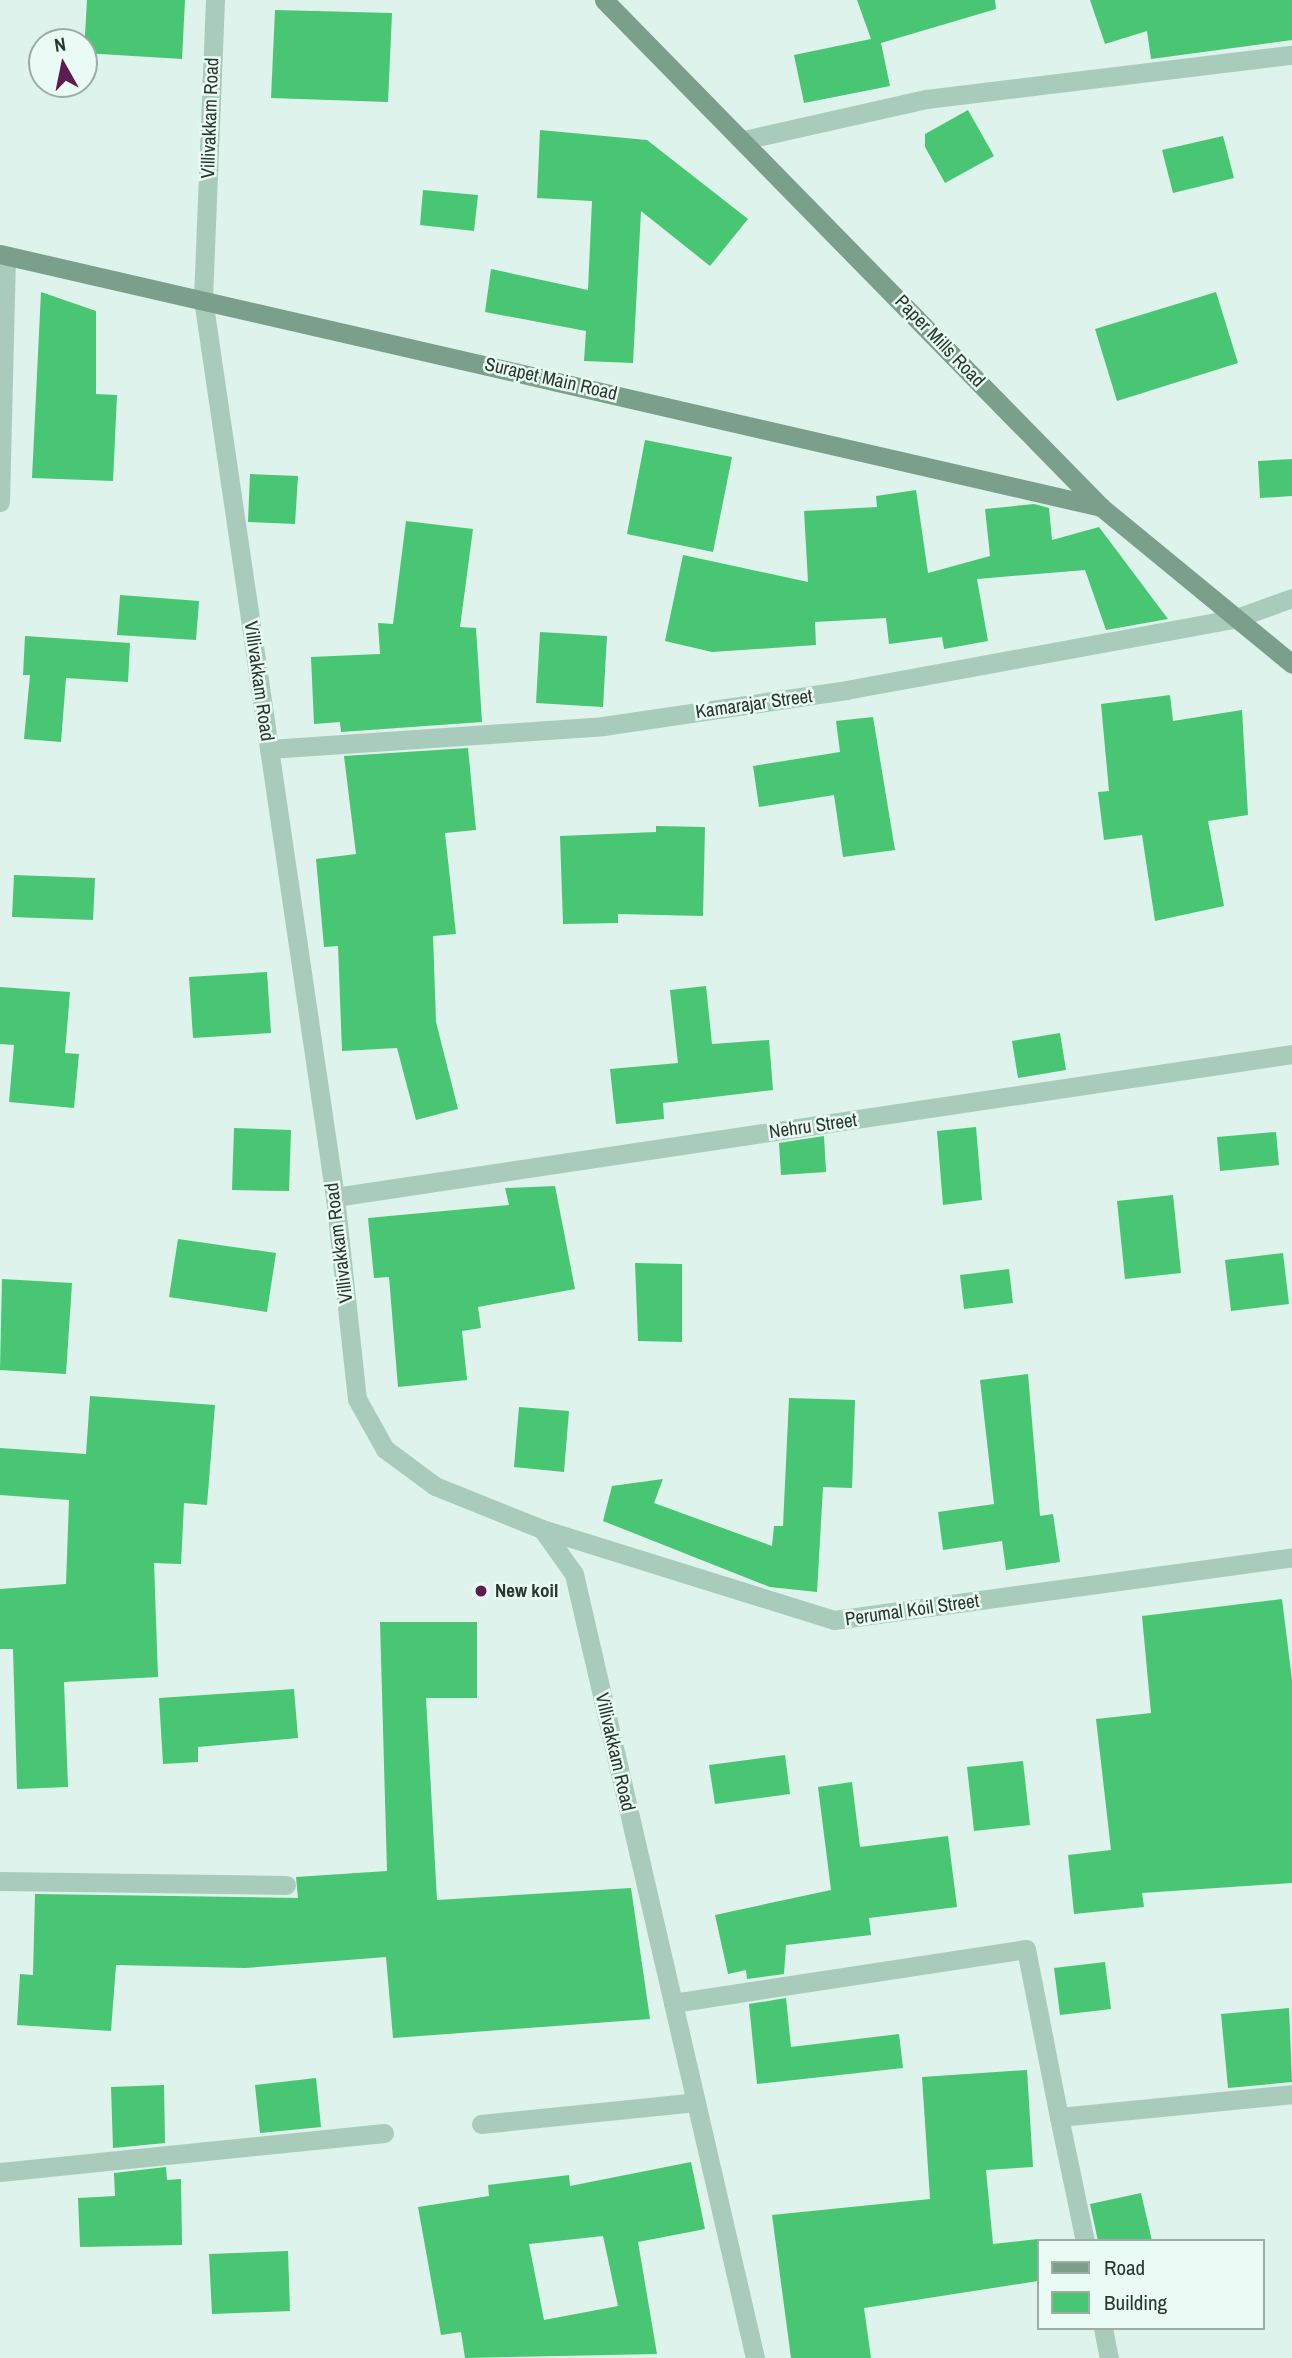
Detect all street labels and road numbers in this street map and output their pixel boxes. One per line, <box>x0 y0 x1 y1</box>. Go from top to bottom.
street label: Villivakkam Road <box>196 57 224 179</box>
street label: Paper Mills Road <box>890 290 990 392</box>
street label: Surapet Main Road <box>483 353 619 405</box>
street label: Villivakkam Road <box>239 620 279 742</box>
street label: Kamarajar Street <box>694 685 814 723</box>
street label: Nehru Street <box>768 1109 858 1143</box>
street label: Villivakkam Road <box>320 1182 358 1304</box>
street label: Perumal Koil Street <box>844 1589 980 1631</box>
street label: Villivakkam Road <box>590 1691 640 1813</box>

